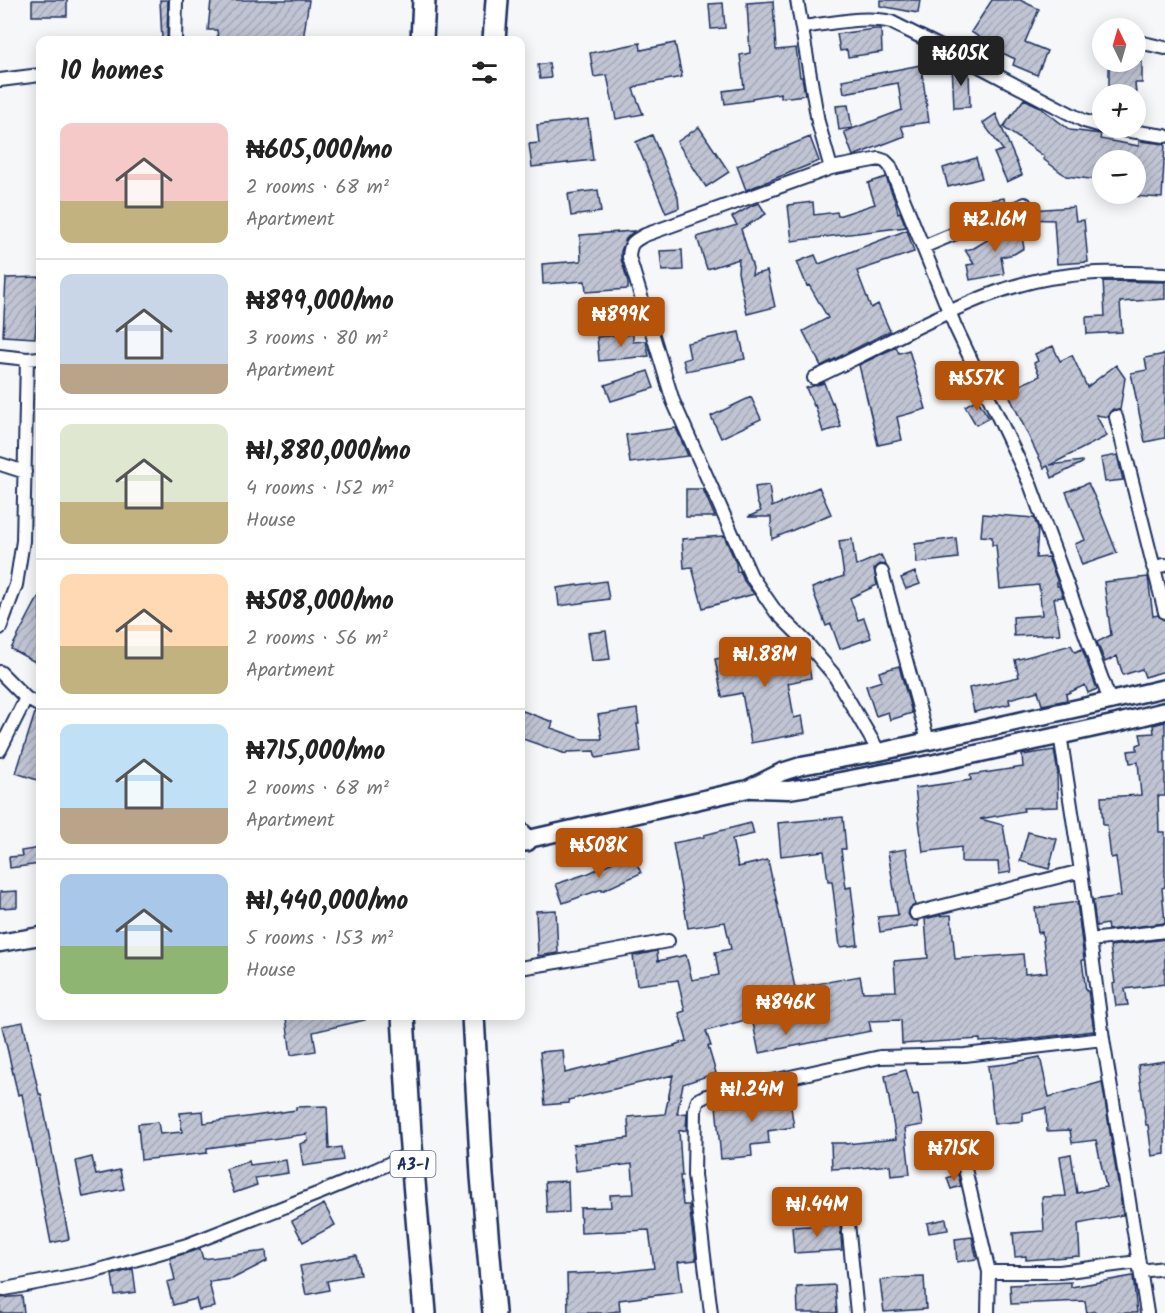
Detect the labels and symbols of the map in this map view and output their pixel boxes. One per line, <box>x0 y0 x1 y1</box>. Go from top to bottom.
north arrow <box>1092 18 1146 72</box>
pin: ₦605K <box>919 36 1003 87</box>
pin: ₦2.16M <box>946 202 1044 253</box>
pin: ₦899K <box>579 297 663 348</box>
pin: ₦557K <box>935 361 1019 412</box>
pin: ₦1.88M <box>716 637 814 688</box>
pin: ₦508K <box>557 828 641 879</box>
pin: ₦846K <box>744 985 828 1036</box>
pin: ₦1.24M <box>703 1072 801 1123</box>
pin: ₦715K <box>912 1131 996 1182</box>
road number: A3-1 <box>390 1151 436 1177</box>
pin: ₦1.44M <box>768 1187 866 1238</box>

